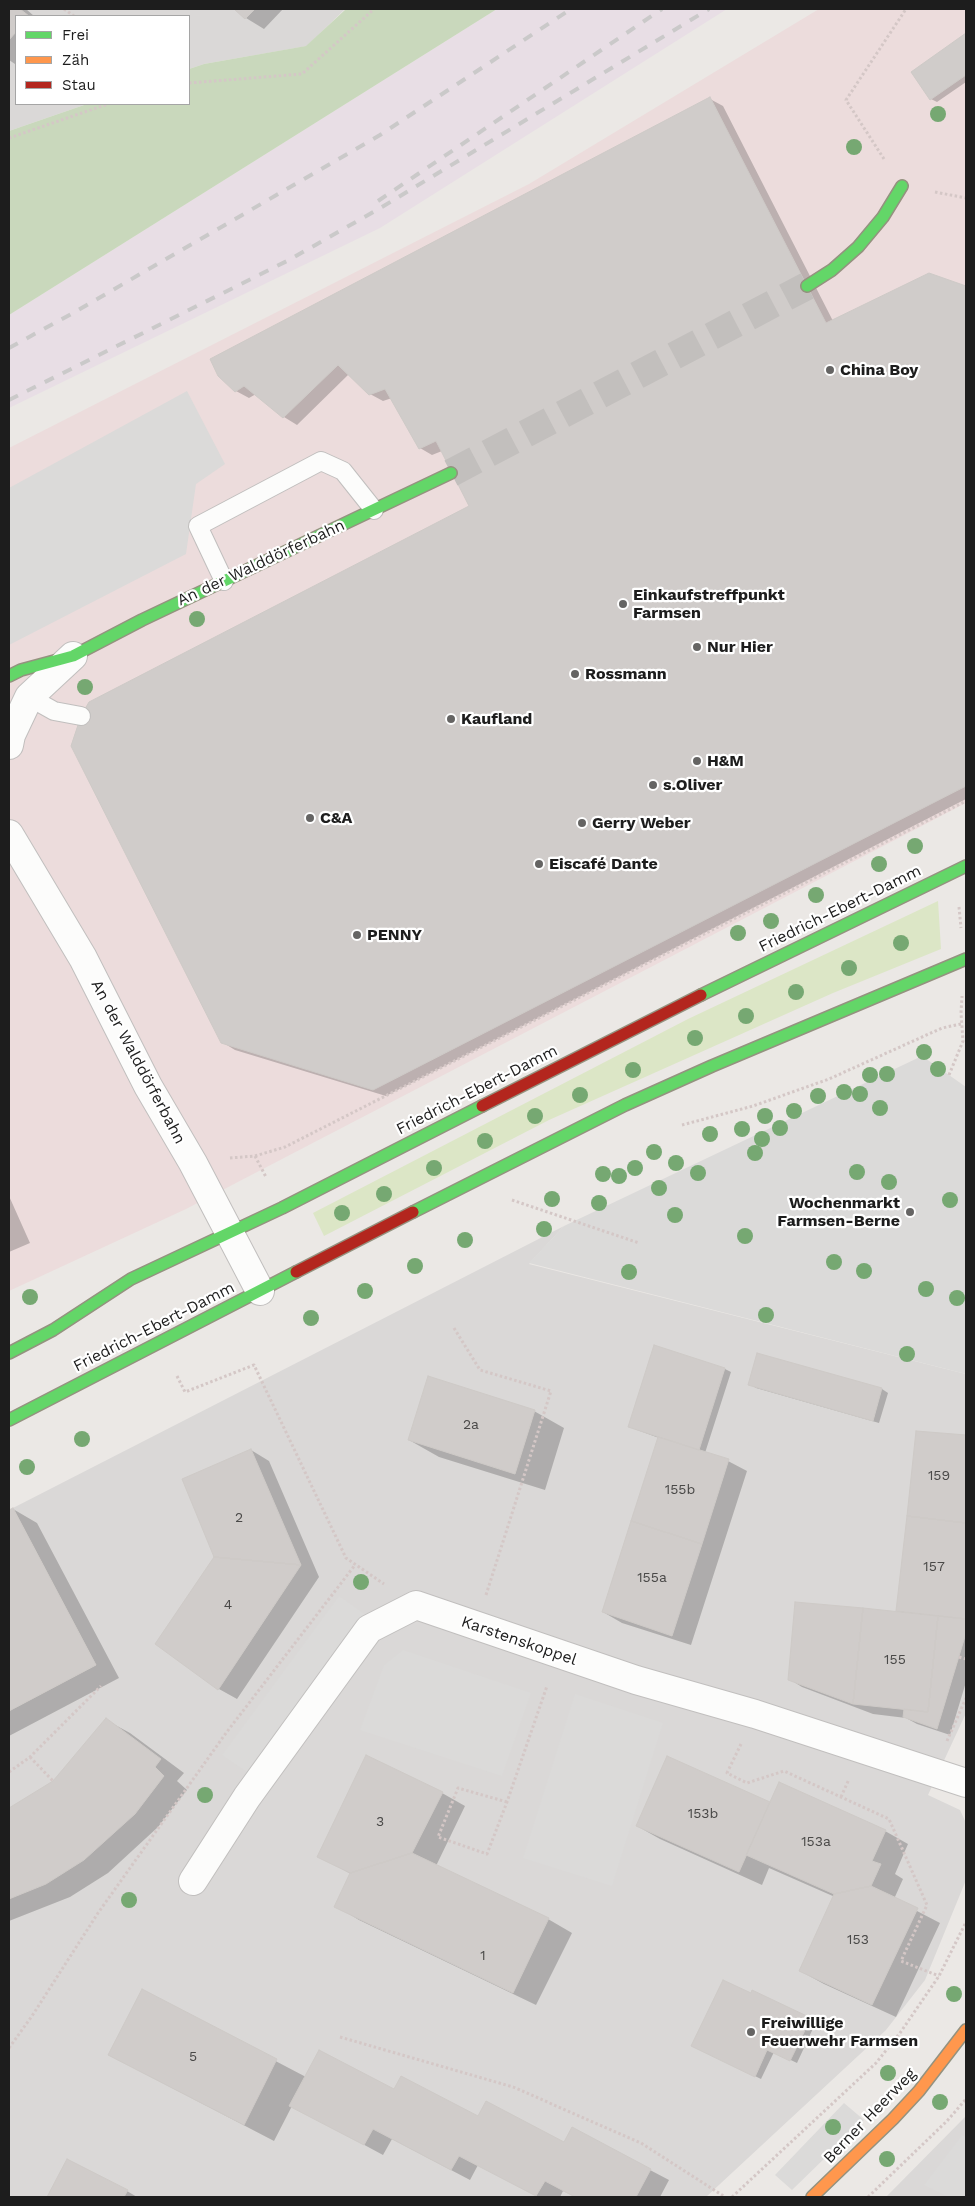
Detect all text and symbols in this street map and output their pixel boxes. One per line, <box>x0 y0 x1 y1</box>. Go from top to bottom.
legend <box>15 15 190 105</box>
text: Frei <box>62 26 89 44</box>
text: Zäh <box>62 51 89 69</box>
text: Stau <box>62 76 96 94</box>
place label: China Boy <box>840 360 918 380</box>
marker: China Boy <box>824 364 836 376</box>
street label: An der Walddörferbahn <box>174 516 348 610</box>
place label: Einkaufstreffpunkt Farmsen <box>633 585 785 623</box>
marker: Einkaufstreffpunkt Farmsen <box>617 598 629 610</box>
place label: Nur Hier <box>707 637 773 657</box>
marker: Nur Hier <box>691 641 703 653</box>
place label: Rossmann <box>585 664 667 684</box>
marker: Rossmann <box>569 668 581 680</box>
place label: Kaufland <box>461 709 532 729</box>
marker: Kaufland <box>445 713 457 725</box>
place label: H&M <box>707 751 744 771</box>
marker: H&M <box>691 755 703 767</box>
place label: s.Oliver <box>663 775 722 795</box>
marker: s.Oliver <box>647 779 659 791</box>
place label: C&A <box>320 808 352 828</box>
marker: C&A <box>304 812 316 824</box>
place label: Gerry Weber <box>592 813 691 833</box>
marker: Gerry Weber <box>576 817 588 829</box>
place label: Eiscafé Dante <box>549 854 658 874</box>
marker: Eiscafé Dante <box>533 858 545 870</box>
street label: Friedrich-Ebert-Damm <box>756 861 924 957</box>
place label: PENNY <box>367 925 422 945</box>
marker: PENNY <box>351 929 363 941</box>
street label: An der Walddörferbahn <box>87 977 189 1147</box>
street label: Friedrich-Ebert-Damm <box>393 1041 561 1139</box>
place label: Wochenmarkt Farmsen-Berne <box>777 1193 900 1231</box>
marker: Wochenmarkt Farmsen-Berne <box>904 1206 916 1218</box>
street label: Friedrich-Ebert-Damm <box>70 1278 238 1376</box>
house number: 2a <box>463 1417 479 1433</box>
house number: 159 <box>928 1468 950 1484</box>
house number: 155b <box>665 1482 695 1498</box>
house number: 2 <box>235 1510 243 1526</box>
house number: 157 <box>923 1559 945 1575</box>
house number: 155a <box>637 1570 667 1586</box>
house number: 4 <box>224 1597 232 1613</box>
street label: Karstenskoppel <box>459 1612 579 1670</box>
house number: 155 <box>884 1652 906 1668</box>
house number: 153b <box>688 1806 718 1822</box>
house number: 3 <box>376 1814 384 1830</box>
house number: 153a <box>801 1834 831 1850</box>
house number: 153 <box>847 1932 869 1948</box>
house number: 1 <box>480 1948 486 1964</box>
place label: Freiwillige Feuerwehr Farmsen <box>761 2013 918 2051</box>
marker: Freiwillige Feuerwehr Farmsen <box>745 2026 757 2038</box>
house number: 5 <box>189 2049 197 2065</box>
street label: Berner Heerweg <box>820 2064 920 2168</box>

